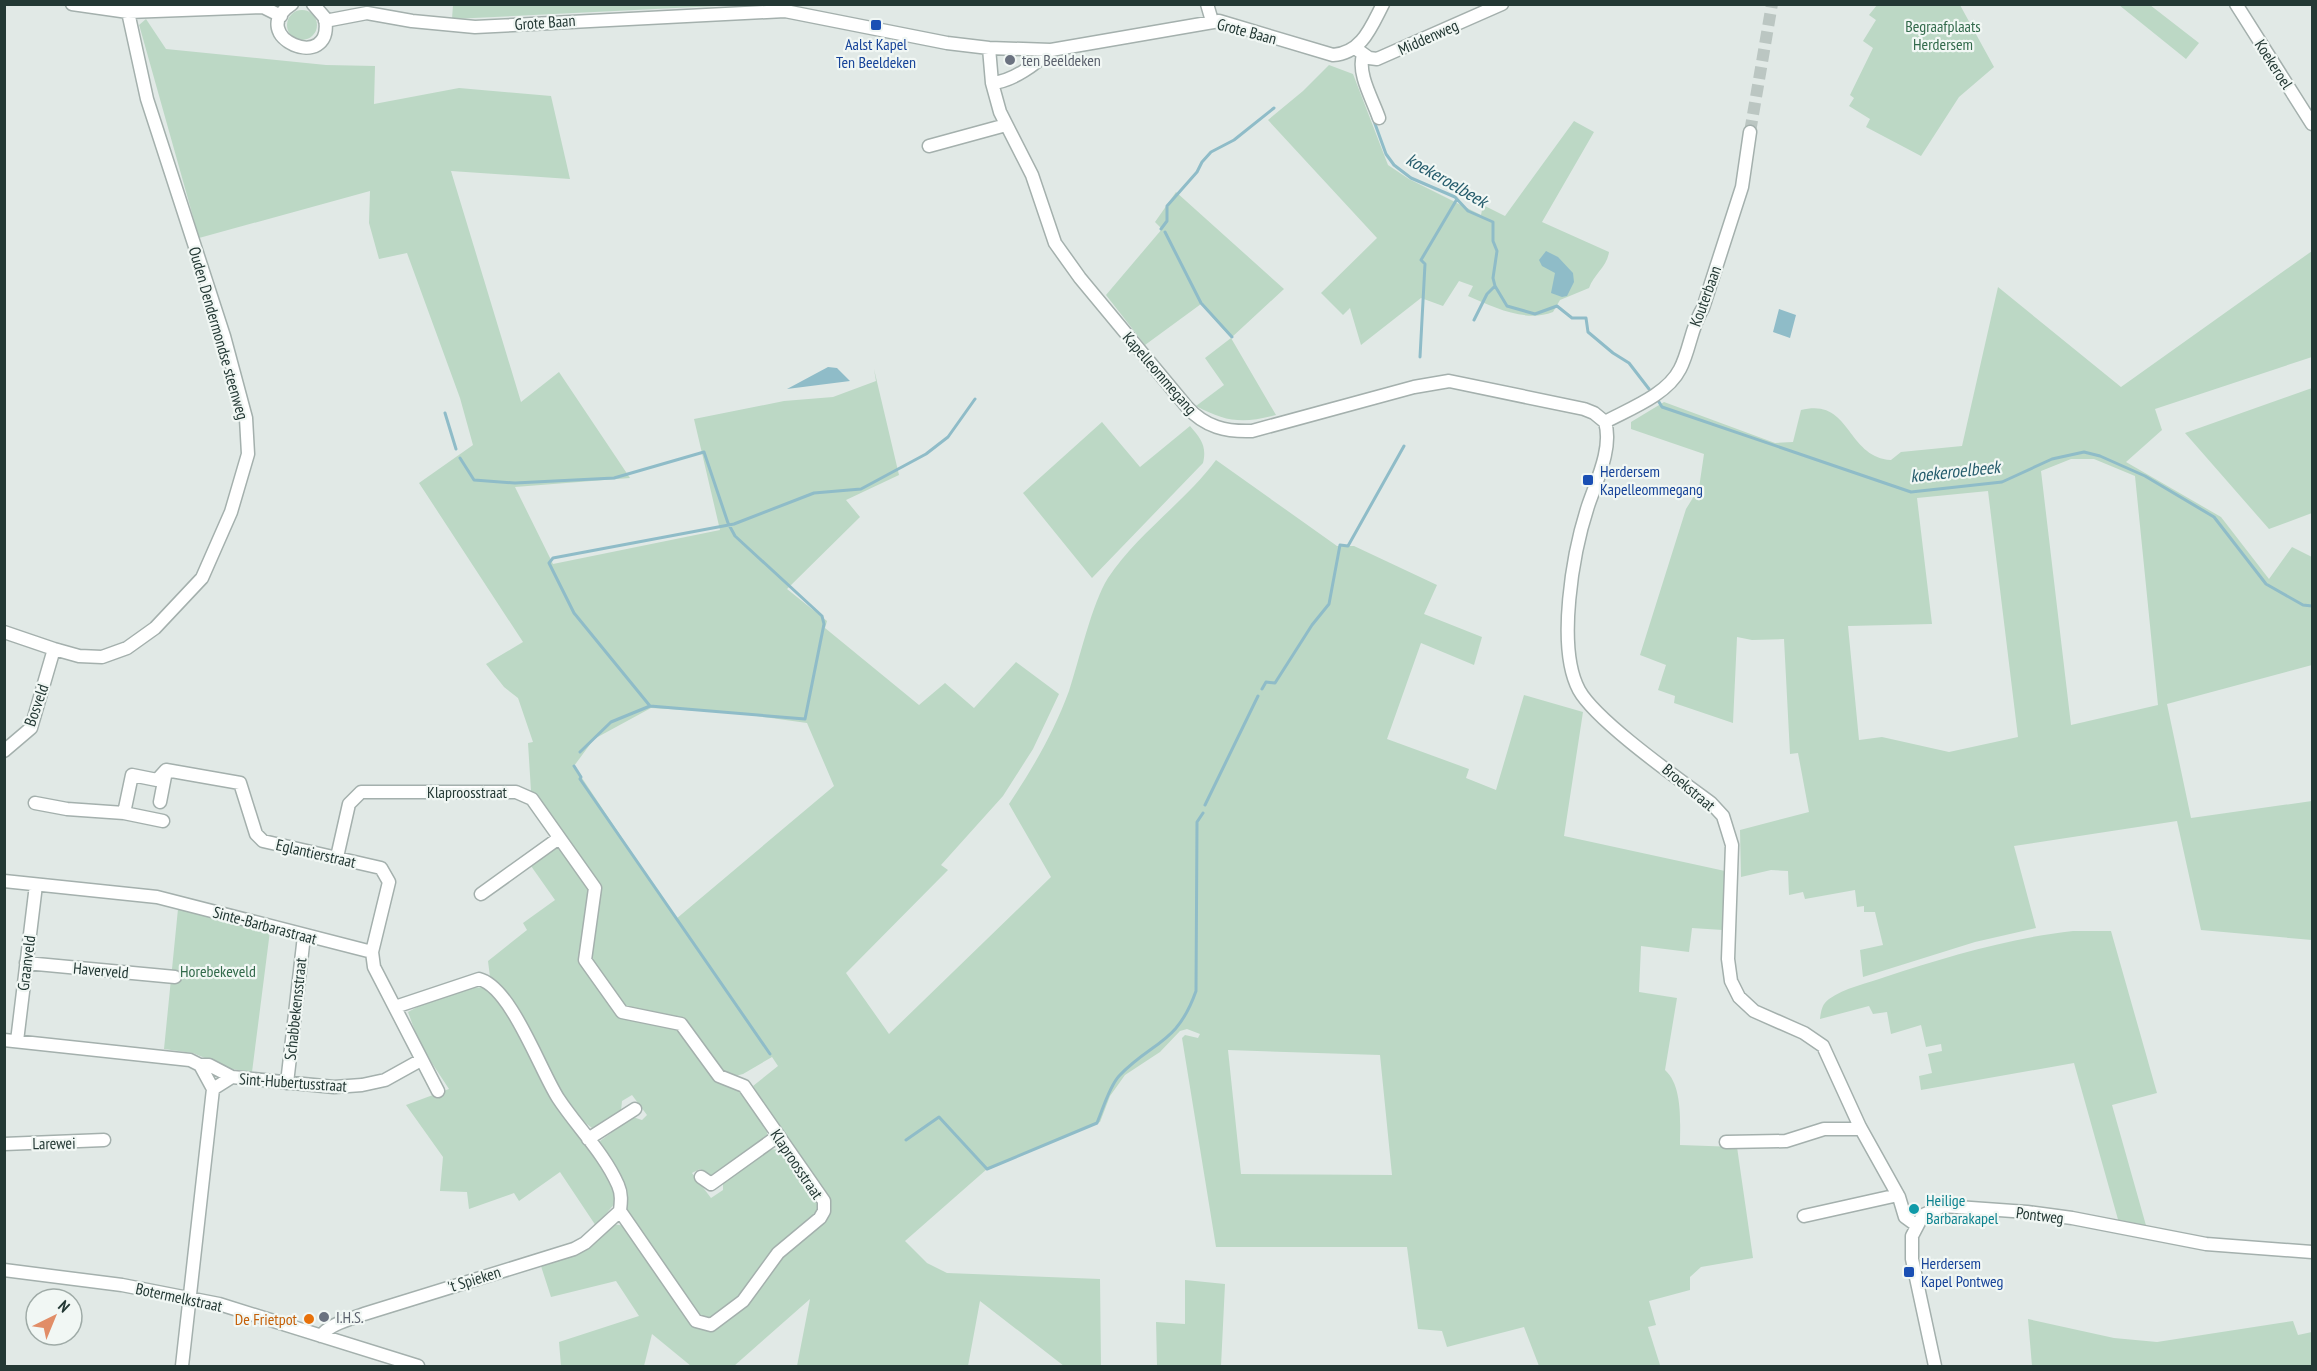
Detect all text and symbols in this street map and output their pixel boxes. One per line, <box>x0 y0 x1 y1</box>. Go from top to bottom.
street label: Grote Baan <box>514 10 576 34</box>
street label: Grote Baan <box>1215 13 1279 49</box>
street label: Middenweg <box>1395 15 1461 59</box>
park label: Begraafplaats Herdersem <box>1905 16 1981 54</box>
marker: Aalst Kapel Ten Beeldeken <box>869 18 883 32</box>
place label: Aalst Kapel Ten Beeldeken <box>836 34 916 72</box>
street label: Koekeroel <box>2251 35 2298 93</box>
place label: ten Beeldeken <box>1022 50 1101 70</box>
marker: ten Beeldeken <box>1003 53 1017 67</box>
water label: koekeroelbeek <box>1402 148 1494 213</box>
street label: Ouden Dendermondse steenweg <box>185 244 253 422</box>
street label: Kouterbaan <box>1685 263 1725 329</box>
street label: Kapelleommegang <box>1119 328 1201 418</box>
water label: koekeroelbeek <box>1909 455 2003 487</box>
place label: Herdersem Kapelleommegang <box>1600 461 1703 499</box>
marker: Herdersem Kapelleommegang <box>1581 473 1595 487</box>
street label: Bosveld <box>19 681 53 729</box>
street label: Broekstraat <box>1658 759 1720 815</box>
street label: Klaproosstraat <box>427 782 508 802</box>
street label: Eglantierstraat <box>274 834 358 872</box>
street label: Sinte-Barbarastraat <box>211 902 320 949</box>
street label: Graanveld <box>13 934 39 992</box>
street label: Schabbekensstraat <box>280 956 310 1061</box>
street label: Haverveld <box>72 958 130 982</box>
park label: Horebekeveld <box>180 961 256 981</box>
street label: Sint-Hubertusstraat <box>238 1068 348 1096</box>
street label: Klaproosstraat <box>766 1125 828 1203</box>
street label: Larewei <box>32 1133 76 1153</box>
place label: Heilige Barbarakapel <box>1926 1190 1999 1228</box>
marker: Heilige Barbarakapel <box>1907 1202 1921 1216</box>
street label: Pontweg <box>2015 1202 2065 1228</box>
place label: Herdersem Kapel Pontweg <box>1921 1253 2003 1291</box>
street label: 't Spieken <box>445 1262 503 1296</box>
marker: Herdersem Kapel Pontweg <box>1902 1265 1916 1279</box>
street label: Botermelkstraat <box>134 1278 225 1316</box>
north arrow <box>24 1287 84 1347</box>
text: N <box>54 1296 74 1316</box>
place label: I.H.S. <box>336 1307 364 1327</box>
place label: De Frietpot <box>235 1309 298 1329</box>
marker: I.H.S. <box>317 1310 331 1324</box>
marker: De Frietpot <box>302 1312 316 1326</box>

